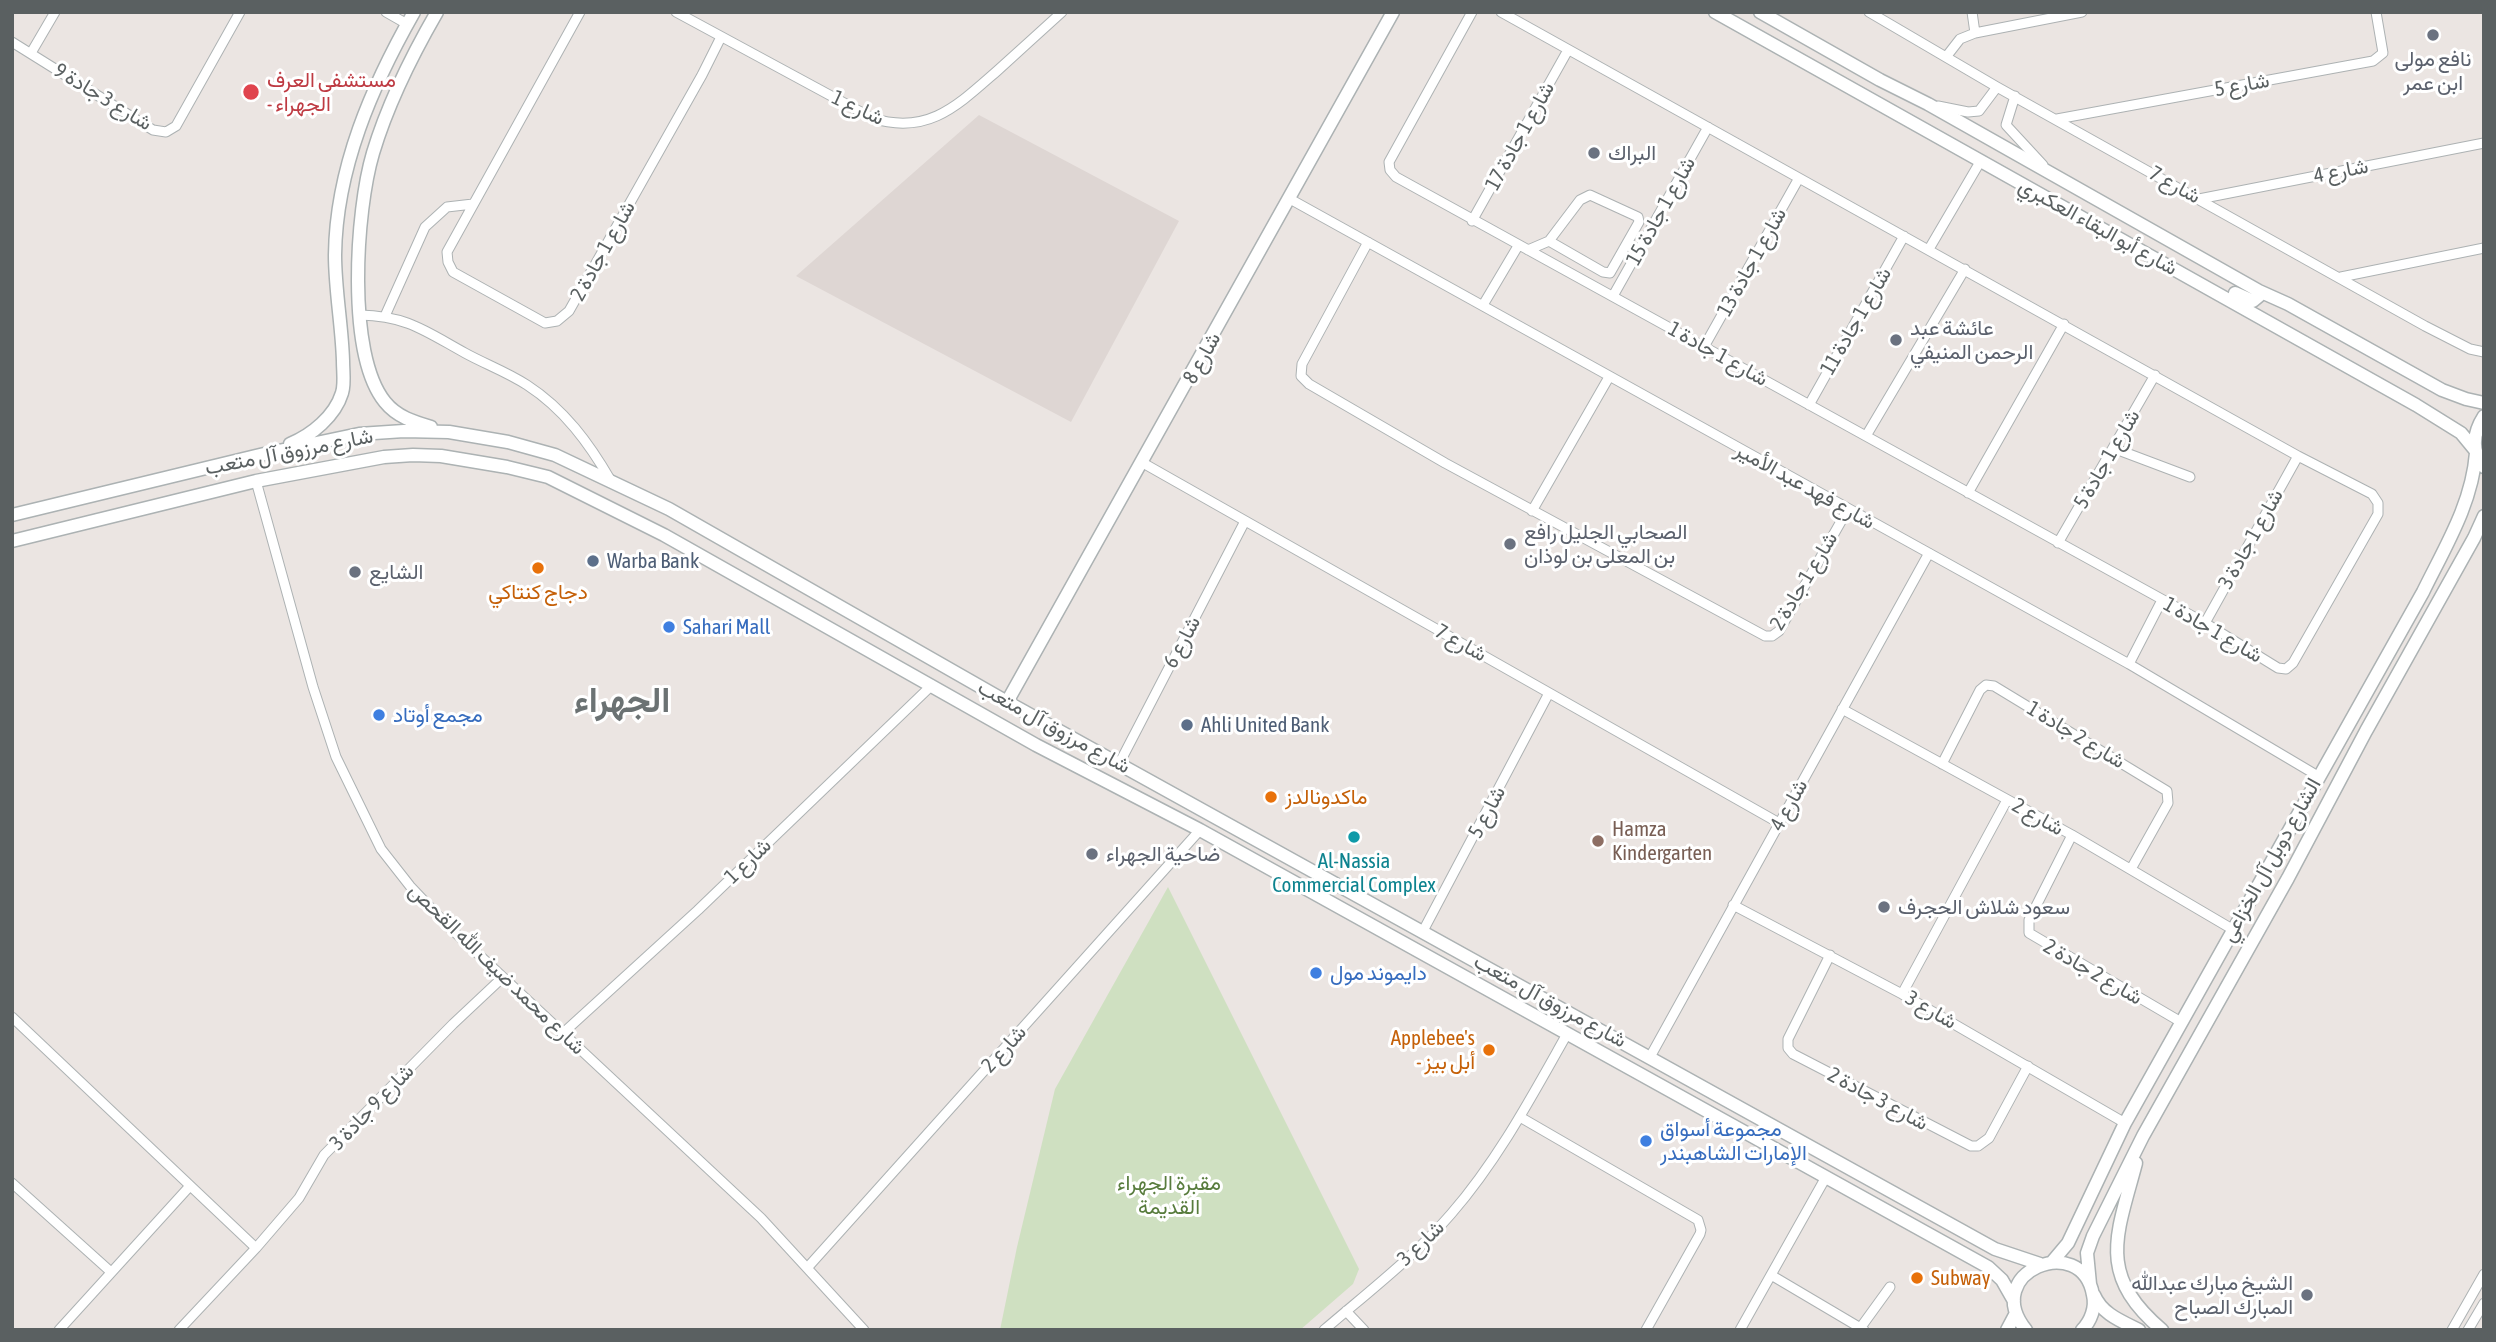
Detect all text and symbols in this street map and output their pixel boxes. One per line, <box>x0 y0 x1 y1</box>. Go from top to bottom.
marker: نافع مولى ابن عمر <box>2425 27 2441 43</box>
place label: نافع مولى ابن عمر <box>2395 46 2471 96</box>
street label: شارع 3 جادة 9 <box>49 58 157 136</box>
place label: مستشفى العرف - الجهراء <box>267 67 396 117</box>
street label: شارع 5 <box>2213 68 2271 102</box>
street label: شارع 1 جادة 17 <box>1480 77 1560 195</box>
marker: مستشفى العرف - الجهراء <box>241 82 261 102</box>
street label: شارع 1 <box>828 85 888 131</box>
place label: البراك <box>1608 140 1656 166</box>
marker: البراك <box>1586 145 1602 161</box>
street label: شارع 1 جادة 15 <box>1621 152 1701 270</box>
street label: شارع 4 <box>2312 153 2370 189</box>
street label: شارع 7 <box>2145 161 2205 209</box>
street label: شارع أبو البقاء العكبري <box>2014 173 2182 281</box>
street label: شارع 1 جادة 2 <box>565 197 641 305</box>
street label: شارع 1 جادة 13 <box>1712 203 1792 321</box>
street label: شارع 1 جادة 11 <box>1815 263 1897 379</box>
place label: عائشة عبد الرحمن المنيفي <box>1910 315 2033 365</box>
street label: شارع 1 جادة 1 <box>1664 316 1772 392</box>
street label: شارع 8 <box>1178 328 1226 388</box>
marker: عائشة عبد الرحمن المنيفي <box>1888 332 1904 348</box>
street label: شارع 1 جادة 5 <box>2069 405 2145 513</box>
street label: شارع مرزوق آل متعب <box>203 423 375 481</box>
street label: شارع فهد عبد الأمير <box>1731 437 1879 535</box>
street label: شارع 1 جادة 3 <box>2213 485 2289 593</box>
place label: الصحابي الجليل رافع بن المعلى بن لوذان <box>1524 519 1687 569</box>
street label: شارع 1 جادة 2 <box>1765 527 1843 635</box>
marker: الصحابي الجليل رافع بن المعلى بن لوذان <box>1502 536 1518 552</box>
place label: Warba Bank <box>607 548 699 574</box>
marker: Warba Bank <box>585 553 601 569</box>
place label: الشايع <box>369 559 423 585</box>
marker: دجاج كنتاكي <box>530 560 546 576</box>
marker: الشايع <box>347 564 363 580</box>
place label: دجاج كنتاكي <box>488 579 588 605</box>
street label: شارع 1 جادة 1 <box>2159 592 2267 668</box>
street label: شارع 6 <box>1158 612 1206 672</box>
place label: Sahari Mall <box>683 614 770 640</box>
marker: Sahari Mall <box>661 619 677 635</box>
street label: شارع 7 <box>1431 619 1491 667</box>
street label: شارع مرزوق آل متعب <box>973 675 1135 779</box>
district label: الجهراء <box>574 680 670 722</box>
street label: شارع 2 جادة 1 <box>2022 696 2130 774</box>
place label: مجمع أوتاد <box>393 702 483 728</box>
marker: مجمع أوتاد <box>371 707 387 723</box>
place label: Ahli United Bank <box>1201 712 1329 738</box>
marker: Ahli United Bank <box>1179 717 1195 733</box>
street label: الشارع دوبل آل الخزاعي <box>2215 774 2327 946</box>
street label: شارع 4 <box>1765 775 1813 835</box>
street label: شارع 5 <box>1463 782 1511 842</box>
place label: ماكدونالدز <box>1285 784 1367 810</box>
marker: ماكدونالدز <box>1263 789 1279 805</box>
street label: شارع 2 <box>2008 793 2068 841</box>
place label: Hamza Kindergarten <box>1612 816 1712 866</box>
marker: Al-Nassia Commercial Complex <box>1346 829 1362 845</box>
street label: شارع 1 <box>719 833 777 889</box>
marker: Hamza Kindergarten <box>1590 833 1606 849</box>
place label: ضاحية الجهراء <box>1106 841 1220 867</box>
marker: ضاحية الجهراء <box>1084 846 1100 862</box>
place label: Al-Nassia Commercial Complex <box>1272 848 1436 898</box>
street label: شارع محمد ضيف الله القحص <box>403 878 591 1060</box>
place label: سعود شلاش الحجرف <box>1898 894 2070 920</box>
marker: سعود شلاش الحجرف <box>1876 899 1892 915</box>
street label: شارع 2 جادة 2 <box>2039 934 2147 1010</box>
street label: شارع مرزوق آل متعب <box>1469 949 1631 1053</box>
place label: دايموند مول <box>1330 960 1427 986</box>
marker: دايموند مول <box>1308 965 1324 981</box>
street label: شارع 3 <box>1901 985 1961 1035</box>
street label: شارع 2 <box>976 1020 1032 1078</box>
place label: Applebee's - أبل بيز <box>1391 1025 1475 1075</box>
marker: Applebee's - أبل بيز <box>1481 1042 1497 1058</box>
street label: شارع 9 جادة 3 <box>325 1059 419 1155</box>
street label: شارع 3 جادة 2 <box>1824 1062 1932 1136</box>
place label: مجموعة أسواق الإمارات الشاهبندر <box>1660 1116 1807 1166</box>
marker: مجموعة أسواق الإمارات الشاهبندر <box>1638 1133 1654 1149</box>
park label: مقبرة الجهراء القديمة <box>1117 1170 1221 1220</box>
street label: شارع 3 <box>1392 1215 1450 1271</box>
place label: Subway <box>1931 1265 1990 1291</box>
marker: Subway <box>1909 1270 1925 1286</box>
place label: الشيخ مبارك عبدالله المبارك الصباح <box>2131 1270 2293 1320</box>
marker: الشيخ مبارك عبدالله المبارك الصباح <box>2299 1287 2315 1303</box>

